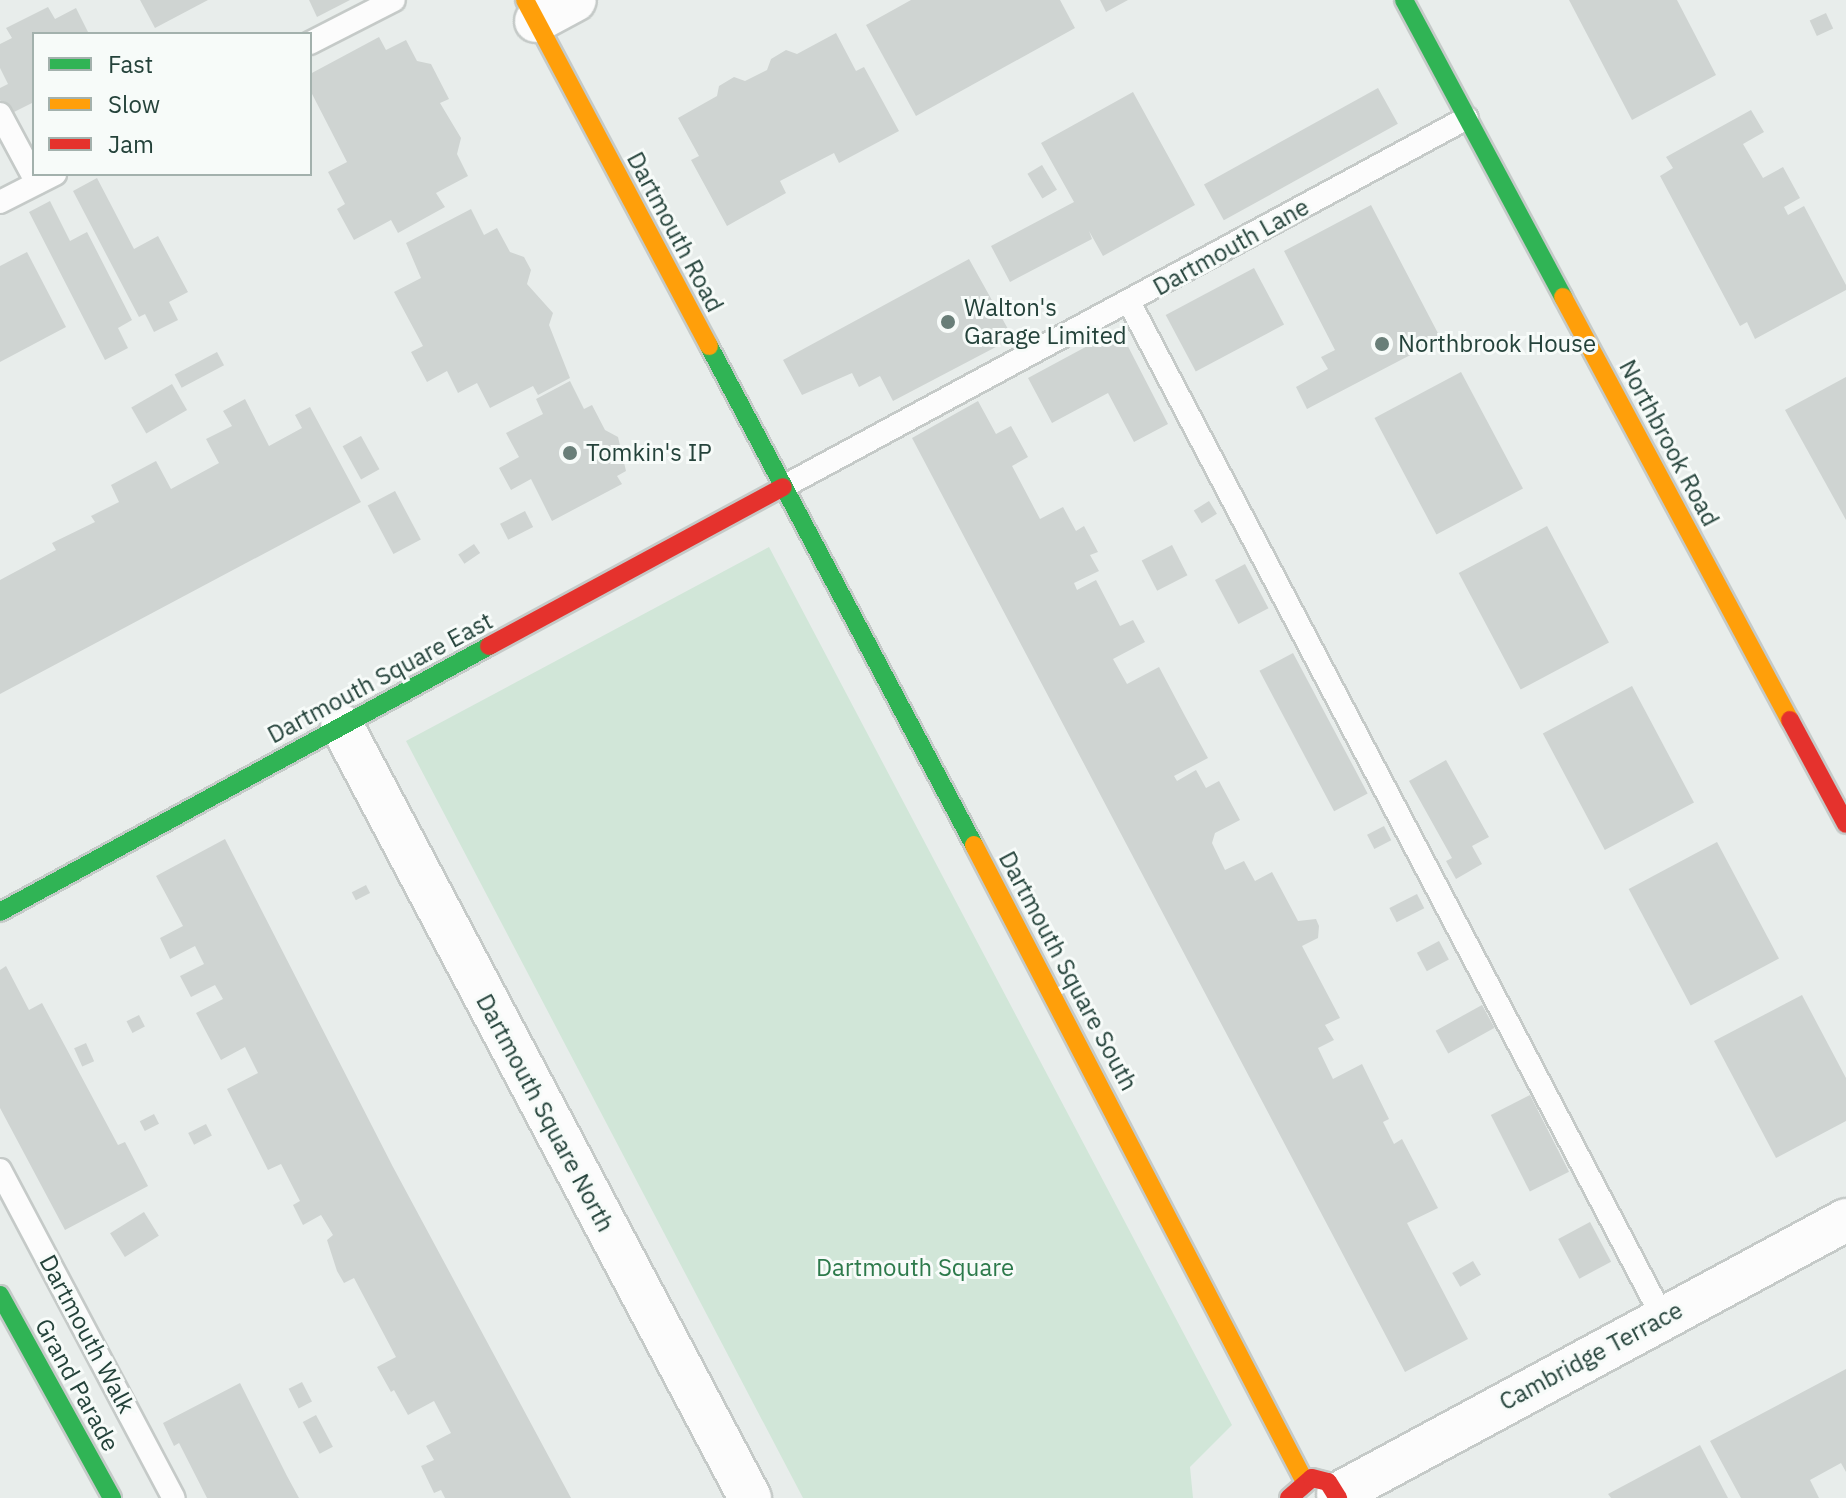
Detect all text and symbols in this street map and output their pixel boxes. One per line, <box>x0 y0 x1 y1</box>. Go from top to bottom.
legend <box>32 32 312 176</box>
text: Fast <box>108 48 153 80</box>
text: Slow <box>108 88 160 120</box>
text: Jam <box>108 128 154 160</box>
street label: Dartmouth Road <box>621 147 729 317</box>
street label: Dartmouth Lane <box>1148 192 1314 302</box>
place label: Walton's Garage Limited <box>964 294 1127 350</box>
marker: Walton's Garage Limited <box>939 313 957 331</box>
place label: Northbrook House <box>1398 330 1596 358</box>
marker: Northbrook House <box>1373 335 1391 353</box>
street label: Northbrook Road <box>1613 355 1725 531</box>
place label: Tomkin's IP <box>586 439 712 467</box>
marker: Tomkin's IP <box>561 444 579 462</box>
street label: Dartmouth Square East <box>263 606 497 750</box>
street label: Dartmouth Square South <box>993 846 1143 1096</box>
street label: Dartmouth Square North <box>470 989 620 1237</box>
street label: Dartmouth Walk <box>33 1250 141 1418</box>
park label: Dartmouth Square <box>816 1254 1014 1282</box>
street label: Cambridge Terrace <box>1494 1296 1688 1416</box>
street label: Grand Parade <box>29 1314 125 1456</box>

